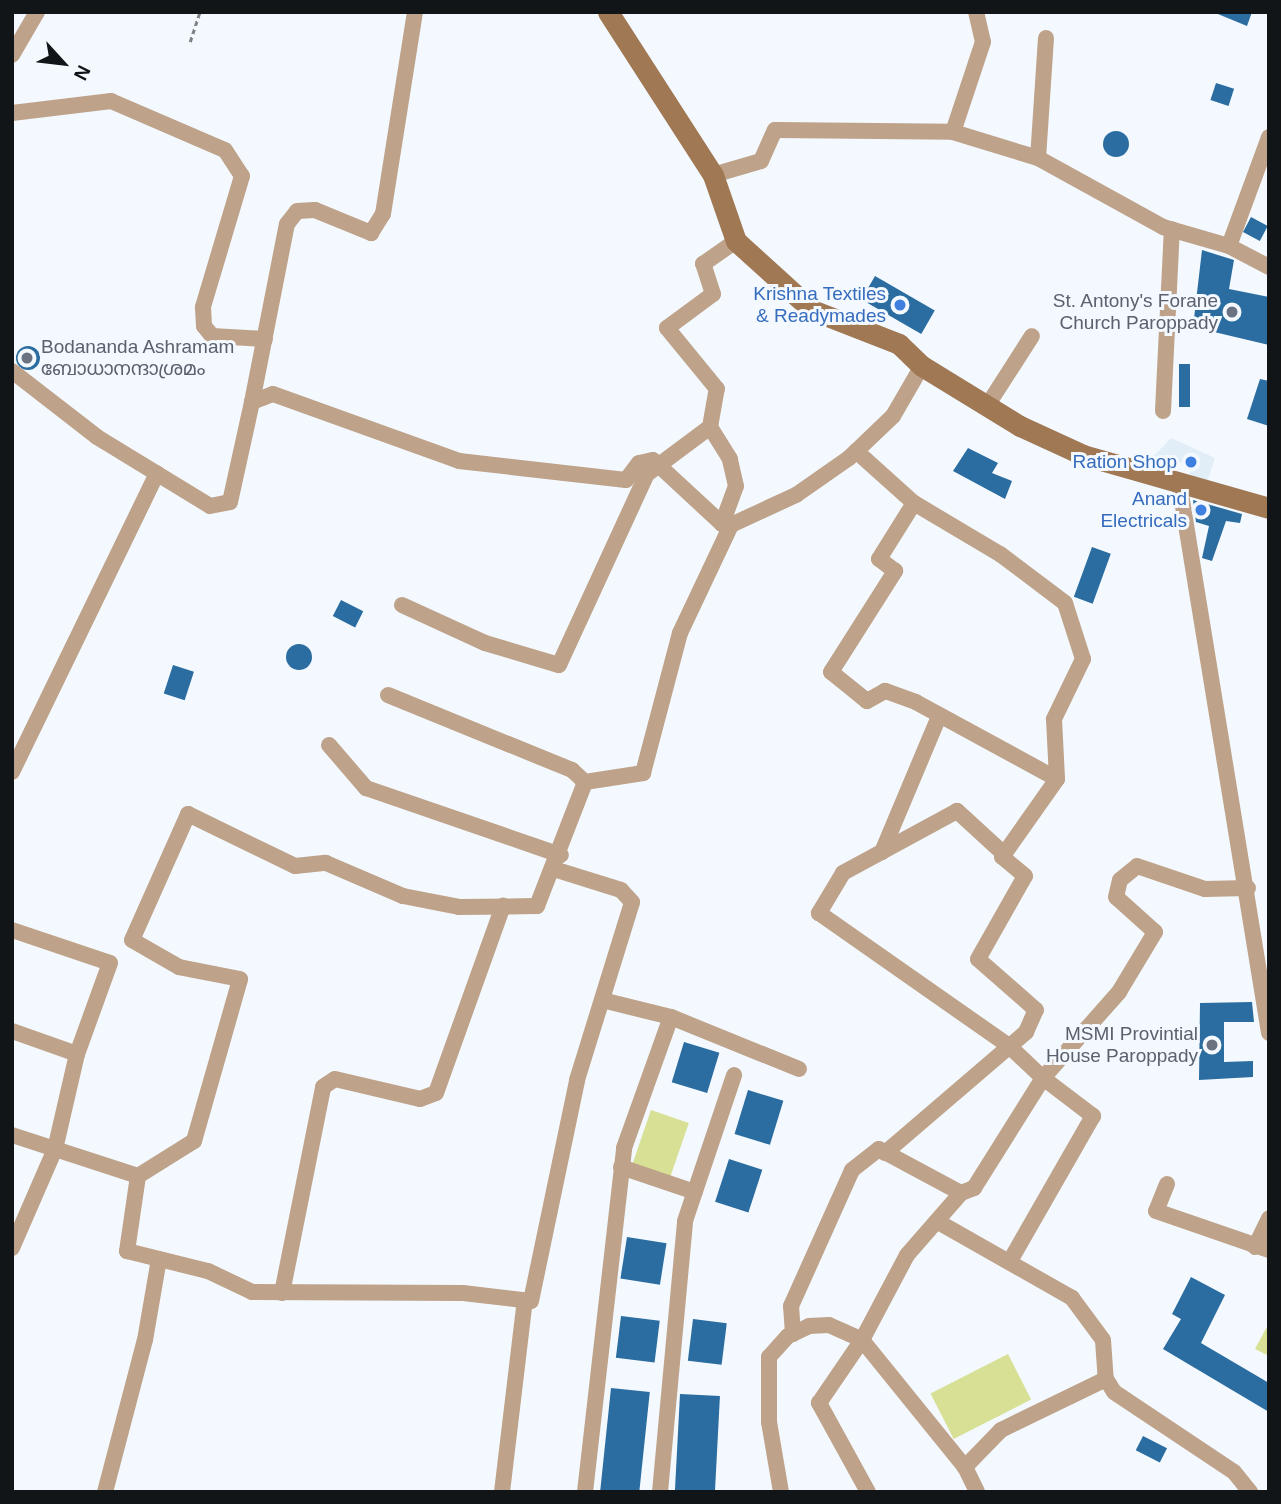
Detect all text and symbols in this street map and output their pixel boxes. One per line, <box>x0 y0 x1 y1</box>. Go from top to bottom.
north arrow <box>28 28 98 98</box>
text: N <box>70 62 95 84</box>
place label: Krishna Textiles & Readymades <box>753 283 886 327</box>
place label: St. Antony's Forane Church Paroppady <box>1052 290 1218 334</box>
marker: Krishna Textiles & Readymades <box>892 297 908 313</box>
marker: St. Antony's Forane Church Paroppady <box>1224 304 1240 320</box>
place label: Bodananda Ashramam ബോധാനന്ദാശ്രമം <box>41 336 235 380</box>
marker: Bodananda Ashramam ബോധാനന്ദാശ്രമം <box>19 350 35 366</box>
place label: Ration Shop <box>1072 451 1177 473</box>
marker: Ration Shop <box>1183 454 1199 470</box>
place label: Anand Electricals <box>1100 488 1187 532</box>
marker: Anand Electricals <box>1193 502 1209 518</box>
place label: MSMI Provintial House Paroppady <box>1046 1023 1198 1067</box>
marker: MSMI Provintial House Paroppady <box>1204 1037 1220 1053</box>

